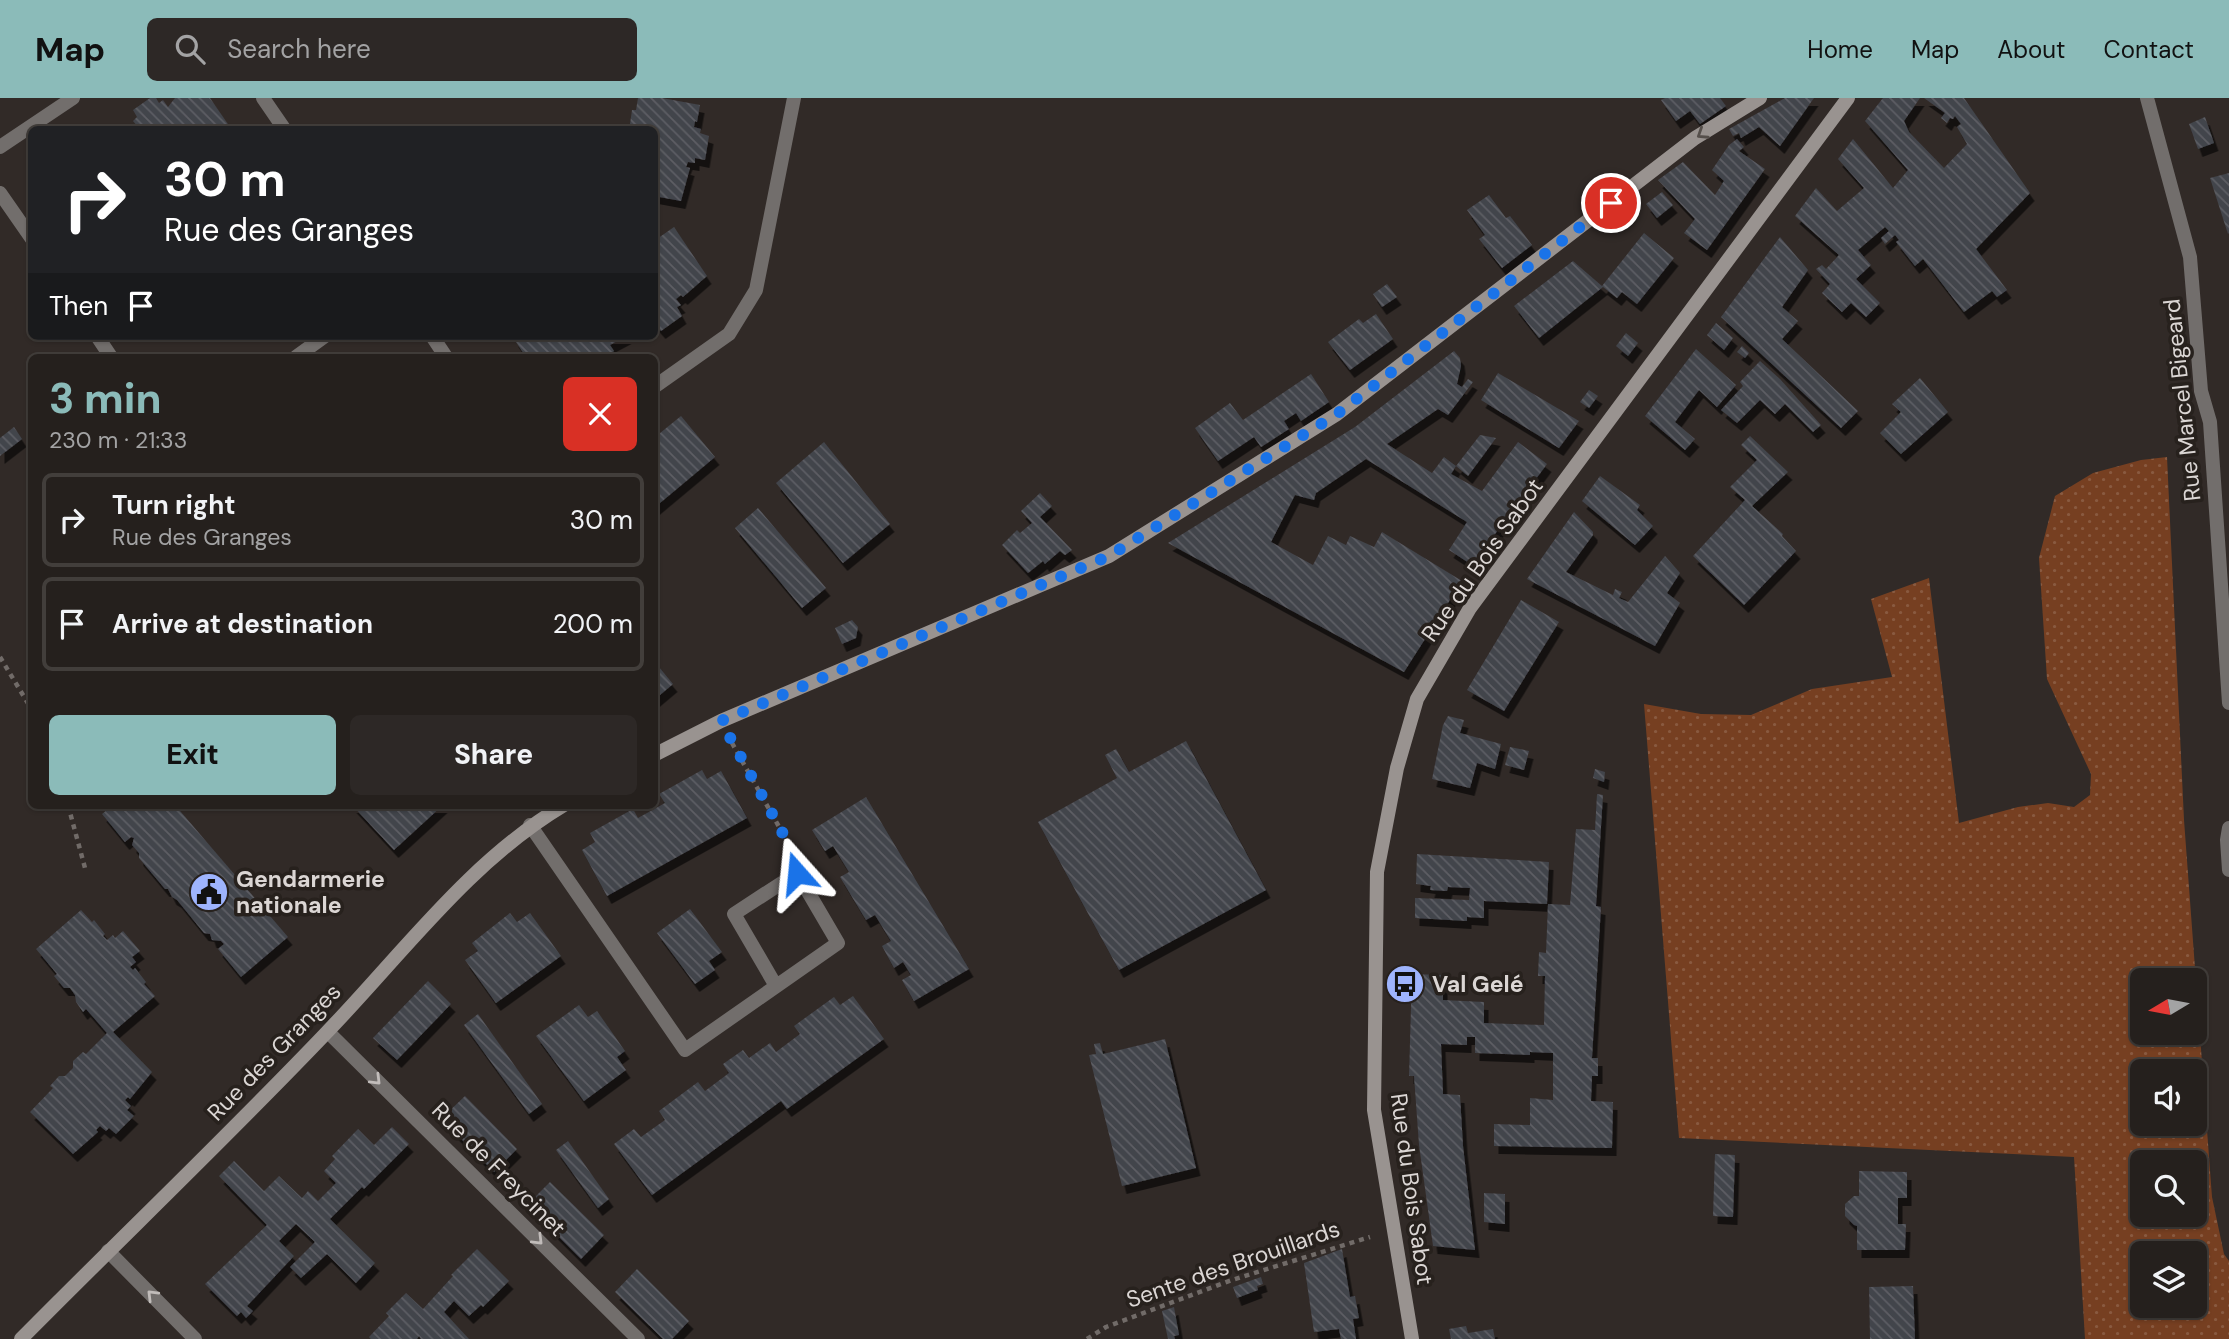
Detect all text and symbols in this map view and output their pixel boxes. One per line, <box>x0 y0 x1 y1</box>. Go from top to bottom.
search box <box>147 18 637 81</box>
text: Map <box>35 28 105 71</box>
icon: search <box>171 30 209 68</box>
text: Search here <box>227 32 371 66</box>
text: Home <box>1807 34 1873 65</box>
text: Map <box>1911 34 1959 65</box>
text: About <box>1997 34 2066 65</box>
text: Contact <box>2104 34 2194 65</box>
one-way arrow <box>1697 126 1710 139</box>
text: 30 m <box>164 147 286 211</box>
icon: right <box>49 154 140 245</box>
pin <box>1581 173 1641 233</box>
icon: arrive <box>1592 184 1630 222</box>
text: Rue des Granges <box>164 209 414 251</box>
icon: arrive <box>122 287 160 325</box>
text: Then <box>49 289 108 323</box>
street label: Rue Marcel Bigeard <box>2156 297 2208 503</box>
text: 3 min <box>49 371 162 426</box>
button: close <box>563 377 637 451</box>
text: 230 m · 21:33 <box>49 425 187 455</box>
street label: Rue du Bois Sabot <box>1414 472 1550 648</box>
text: Turn right <box>112 488 236 522</box>
icon: right <box>53 501 91 539</box>
text: 30 m <box>570 503 633 537</box>
text: Rue des Granges <box>112 522 292 552</box>
icon: arrive <box>53 605 91 643</box>
text: Arrive at destination <box>112 607 373 641</box>
text: 200 m <box>553 607 633 641</box>
button: Exit <box>49 715 336 795</box>
button: Share <box>350 715 637 795</box>
position arrow <box>760 836 834 910</box>
place label: Gendarmerie nationale <box>236 864 385 920</box>
public building icon: Gendarmerie nationale <box>188 871 230 913</box>
bus stop icon: Val Gelé <box>1384 963 1426 1005</box>
north arrow <box>2130 968 2207 1045</box>
map controls <box>2130 968 2207 1318</box>
place label: Val Gelé <box>1432 969 1524 999</box>
street label: Rue des Granges <box>201 977 347 1127</box>
button: sound <box>2130 1059 2207 1136</box>
one-way arrow <box>368 1071 381 1084</box>
street label: Rue du Bois Sabot <box>1384 1091 1440 1287</box>
street label: Rue de Freycinet <box>425 1095 573 1243</box>
button: search <box>2130 1150 2207 1227</box>
street label: Sente des Brouillards <box>1122 1213 1344 1315</box>
one-way arrow <box>530 1232 542 1244</box>
button: layers <box>2130 1241 2207 1318</box>
one-way arrow <box>147 1290 160 1303</box>

